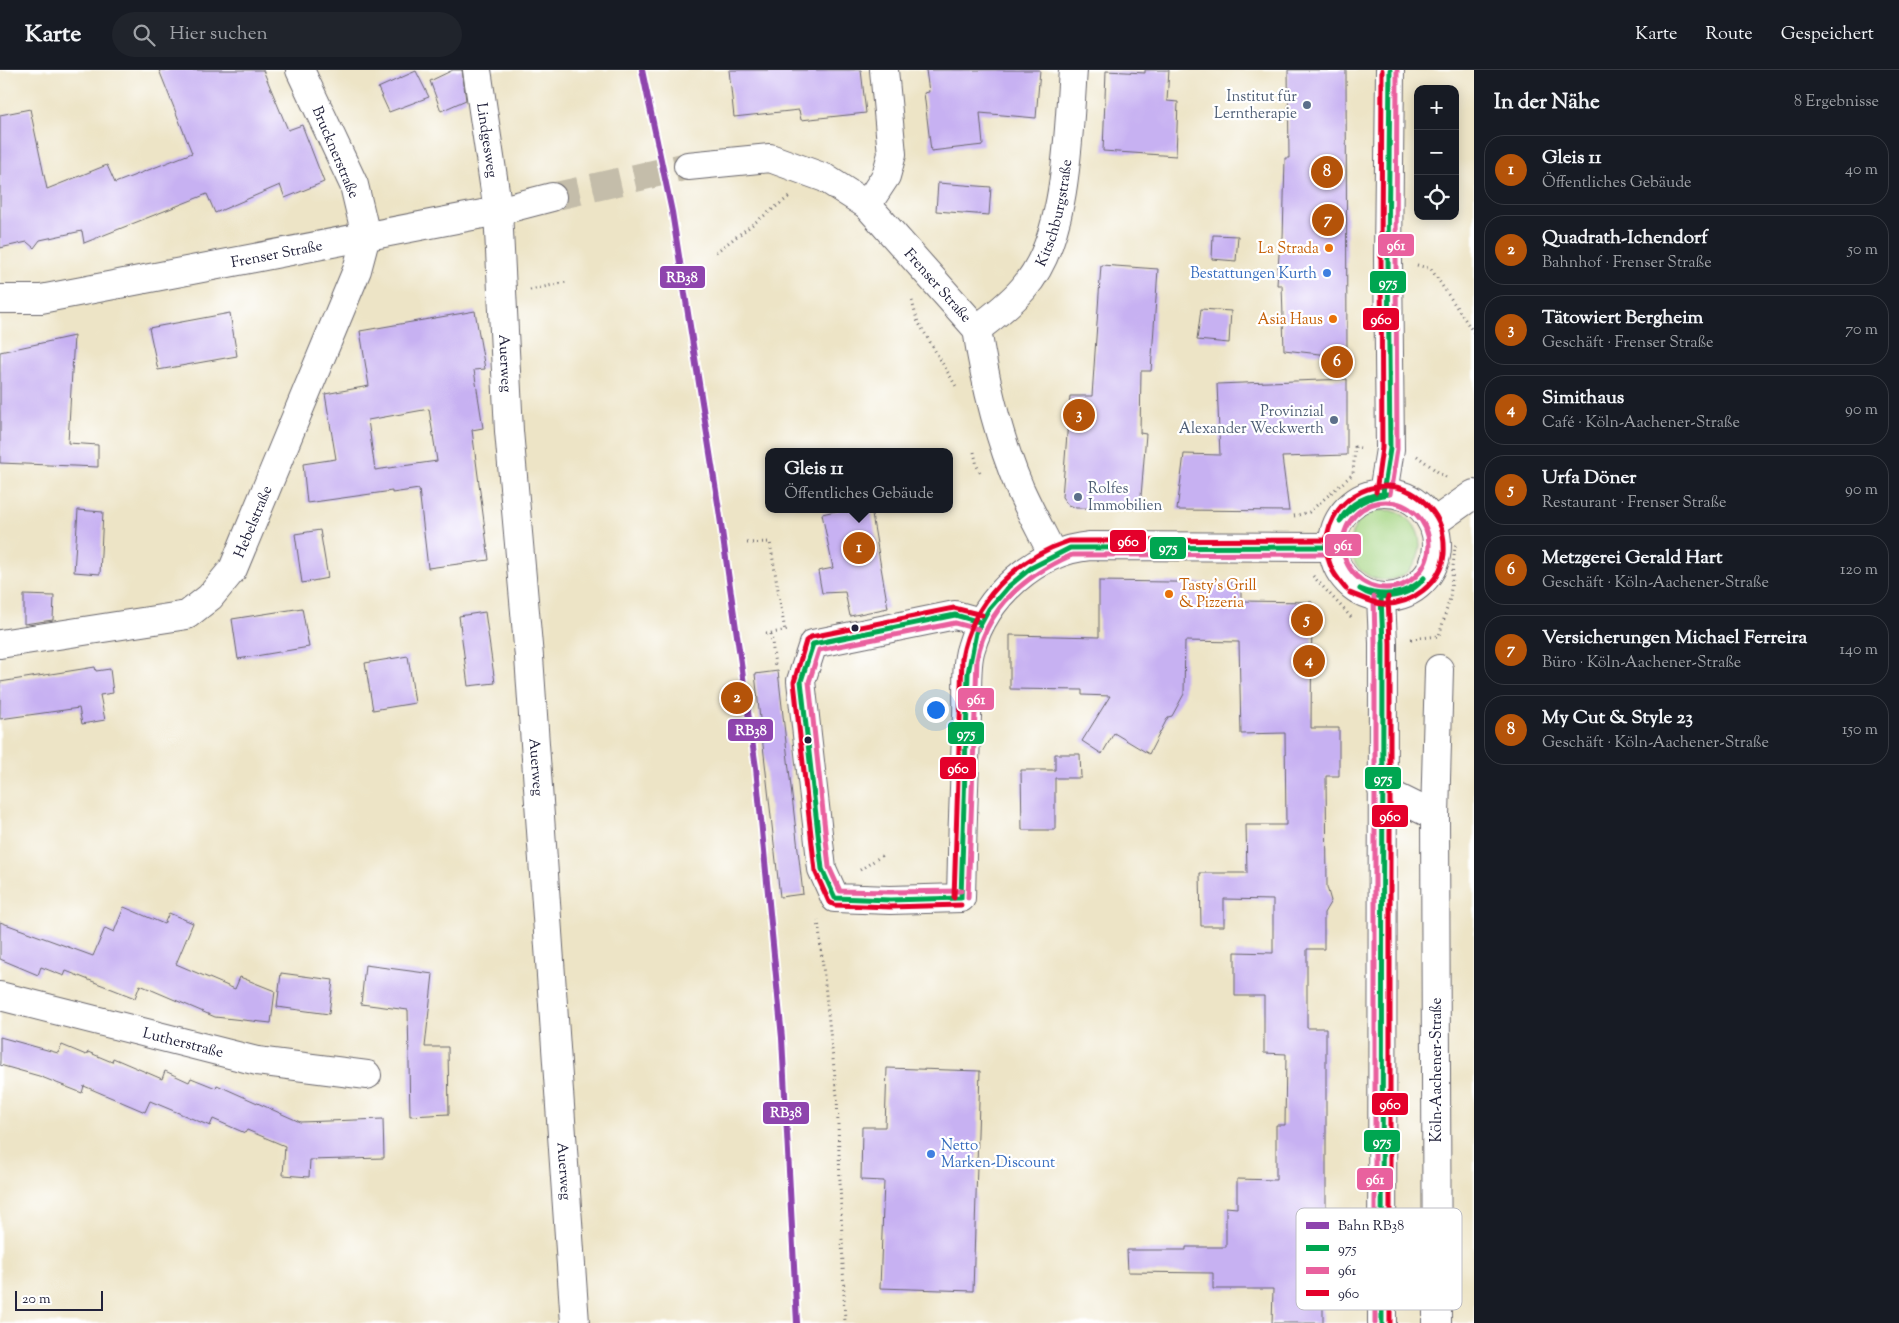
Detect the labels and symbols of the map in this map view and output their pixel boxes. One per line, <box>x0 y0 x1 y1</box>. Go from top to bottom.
place label: Institut für Lerntherapie <box>1214 87 1297 125</box>
marker: Institut für Lerntherapie <box>1301 99 1313 111</box>
street label: Lindgesweg <box>470 101 502 179</box>
street label: Brucknerstraße <box>306 103 364 202</box>
pin: 8 <box>1311 153 1343 191</box>
street label: Kitschburgstraße <box>1031 158 1078 270</box>
pin: 7 <box>1312 201 1344 239</box>
line badge: 961 <box>1377 233 1415 257</box>
street label: Frenser Straße <box>229 236 325 274</box>
text: 961 <box>1387 237 1405 257</box>
place label: La Strada <box>1258 239 1319 260</box>
marker: La Strada <box>1323 242 1335 254</box>
street label: Frenser Straße <box>898 244 976 328</box>
place label: Bestattungen Kurth <box>1190 264 1317 285</box>
line badge: RB38 <box>659 265 706 289</box>
marker: Bestattungen Kurth <box>1321 267 1333 279</box>
text: RB38 <box>666 269 698 289</box>
line badge: 975 <box>1369 270 1407 294</box>
text: 975 <box>1379 274 1398 294</box>
line badge: 960 <box>1362 307 1400 331</box>
place label: Asia Haus <box>1257 310 1323 331</box>
text: 960 <box>1370 311 1392 331</box>
marker: Asia Haus <box>1327 313 1339 325</box>
street label: Auerweg <box>492 334 516 393</box>
pin: 6 <box>1321 343 1353 381</box>
pin: 3 <box>1063 396 1095 434</box>
place label: Provinzial Alexander Weckwerth <box>1179 402 1324 440</box>
marker: Provinzial Alexander Weckwerth <box>1328 414 1340 426</box>
place label: Rolfes Immobilien <box>1088 479 1162 517</box>
street label: Hebelstraße <box>230 483 278 562</box>
marker: Rolfes Immobilien <box>1072 491 1084 503</box>
pin: 1 <box>843 529 875 567</box>
line badge: 960 <box>1109 529 1147 553</box>
text: 960 <box>1117 533 1139 553</box>
line badge: 961 <box>1324 533 1362 557</box>
line badge: 975 <box>1149 536 1187 560</box>
text: 961 <box>1334 537 1352 557</box>
text: 975 <box>1159 539 1178 559</box>
place label: Tasty's Grill & Pizzeria <box>1179 576 1257 614</box>
marker: Tasty's Grill & Pizzeria <box>1163 588 1175 600</box>
pin: 5 <box>1291 601 1323 639</box>
unlabelled marker <box>850 623 860 633</box>
pin: 4 <box>1293 642 1325 680</box>
pin: 2 <box>721 679 753 717</box>
line badge: 961 <box>957 687 995 711</box>
text: 961 <box>967 691 985 711</box>
your location <box>923 697 949 723</box>
line badge: RB38 <box>727 718 774 742</box>
line badge: 975 <box>947 721 985 745</box>
text: RB38 <box>735 722 767 742</box>
text: 975 <box>957 725 976 745</box>
unlabelled marker <box>803 735 813 745</box>
street label: Auerweg <box>523 737 548 797</box>
line badge: 960 <box>939 756 977 780</box>
text: 960 <box>947 760 969 780</box>
line badge: 975 <box>1364 766 1402 790</box>
text: 975 <box>1374 770 1393 790</box>
line badge: 960 <box>1371 804 1409 828</box>
text: 960 <box>1379 808 1401 828</box>
street label: Köln-Aachener-Straße <box>1427 998 1448 1142</box>
street label: Lutherstraße <box>140 1023 225 1064</box>
line badge: 960 <box>1371 1092 1409 1116</box>
text: 960 <box>1379 1096 1401 1116</box>
line badge: RB38 <box>762 1101 810 1125</box>
text: RB38 <box>770 1104 802 1124</box>
line badge: 975 <box>1363 1129 1401 1153</box>
text: 975 <box>1373 1133 1392 1153</box>
place label: Netto Marken-Discount <box>941 1136 1055 1174</box>
street label: Auerweg <box>551 1141 575 1201</box>
marker: Netto Marken-Discount <box>925 1148 937 1160</box>
line badge: 961 <box>1356 1167 1394 1191</box>
text: 961 <box>1366 1171 1384 1191</box>
legend <box>1296 1208 1462 1310</box>
text: Bahn RB38 <box>1338 1217 1404 1237</box>
text: 975 <box>1338 1240 1357 1260</box>
text: 961 <box>1338 1262 1357 1282</box>
text: 960 <box>1338 1285 1359 1305</box>
scale bar <box>15 1288 102 1311</box>

